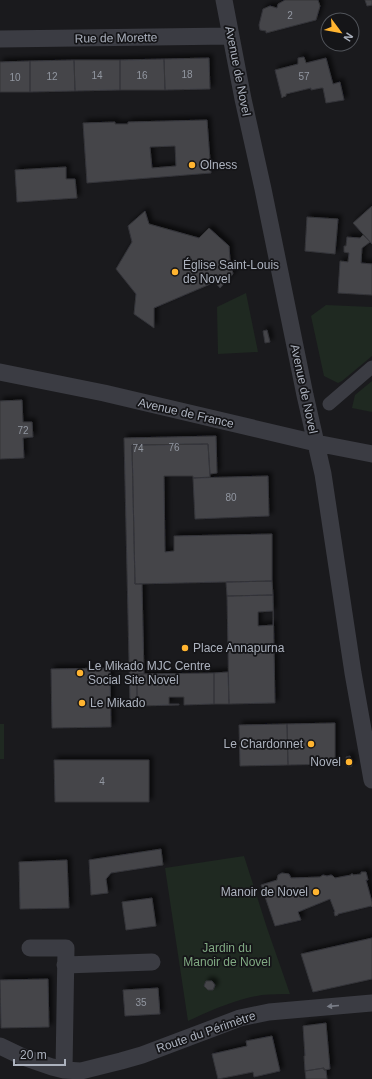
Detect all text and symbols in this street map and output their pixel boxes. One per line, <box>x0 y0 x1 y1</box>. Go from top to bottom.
house number: 2 <box>287 10 293 21</box>
north arrow <box>320 12 360 52</box>
street label: Avenue de Novel <box>222 25 254 117</box>
street label: Rue de Morette <box>75 30 158 46</box>
text: N <box>341 31 356 44</box>
house number: 18 <box>181 69 193 80</box>
house number: 14 <box>91 70 103 81</box>
house number: 16 <box>136 70 148 81</box>
house number: 12 <box>46 71 58 82</box>
house number: 57 <box>298 71 310 82</box>
house number: 10 <box>9 72 21 83</box>
place label: Olness <box>200 158 237 172</box>
marker: Olness <box>187 160 197 170</box>
place label: Église Saint-Louis de Novel <box>183 257 279 286</box>
marker: Église Saint-Louis de Novel <box>170 267 180 277</box>
street label: Avenue de Novel <box>288 343 320 435</box>
street label: Avenue de France <box>137 395 236 431</box>
house number: 72 <box>17 425 29 436</box>
house number: 76 <box>168 442 180 453</box>
house number: 74 <box>132 443 144 454</box>
house number: 80 <box>225 492 237 503</box>
place label: Place Annapurna <box>193 641 285 655</box>
marker: Place Annapurna <box>180 643 190 653</box>
place label: Le Mikado MJC Centre Social Site Novel <box>88 659 211 687</box>
marker: Le Mikado MJC Centre Social Site Novel <box>75 668 85 678</box>
place label: Le Mikado <box>90 696 146 710</box>
marker: Le Mikado <box>77 698 87 708</box>
place label: Le Chardonnet <box>224 737 304 751</box>
marker: Le Chardonnet <box>306 739 316 749</box>
place label: Novel <box>310 755 341 769</box>
marker: Novel <box>344 757 354 767</box>
house number: 4 <box>99 776 105 787</box>
place label: Manoir de Novel <box>221 885 308 899</box>
marker: Manoir de Novel <box>311 887 321 897</box>
park label: Jardin du Manoir de Novel <box>183 941 271 969</box>
house number: 35 <box>135 997 147 1008</box>
one-way arrow <box>327 1003 339 1010</box>
street label: Route du Périmètre <box>155 1008 258 1056</box>
scale bar <box>14 1041 65 1067</box>
text: 20 m <box>20 1048 47 1062</box>

